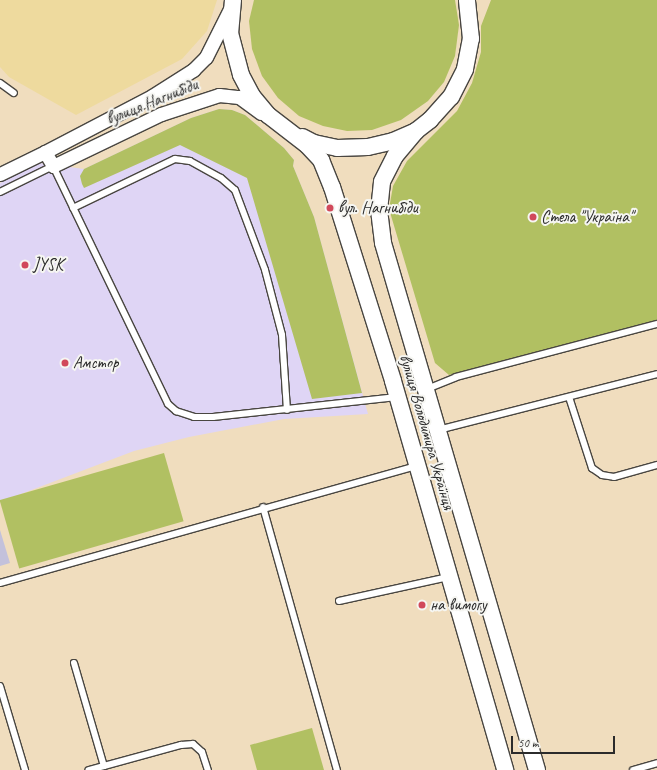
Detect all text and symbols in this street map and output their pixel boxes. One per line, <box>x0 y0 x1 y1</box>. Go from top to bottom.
street label: вулиця Нагнибіди <box>103 74 201 130</box>
place label: вул. Нагнибіди <box>338 198 418 218</box>
marker: вул. Нагнибіди <box>325 203 335 213</box>
place label: Стела "Україна" <box>541 207 633 227</box>
marker: Стела "Україна" <box>528 212 538 222</box>
place label: JYSK <box>33 255 63 275</box>
marker: JYSK <box>20 260 30 270</box>
street label: вулиця Володимира Українця <box>395 352 459 512</box>
place label: Амстор <box>73 353 118 373</box>
marker: Амстор <box>60 358 70 368</box>
place label: на вимогу <box>430 595 485 615</box>
marker: на вимогу <box>417 600 427 610</box>
scale bar <box>513 728 617 754</box>
text: 50 m <box>518 735 538 751</box>

